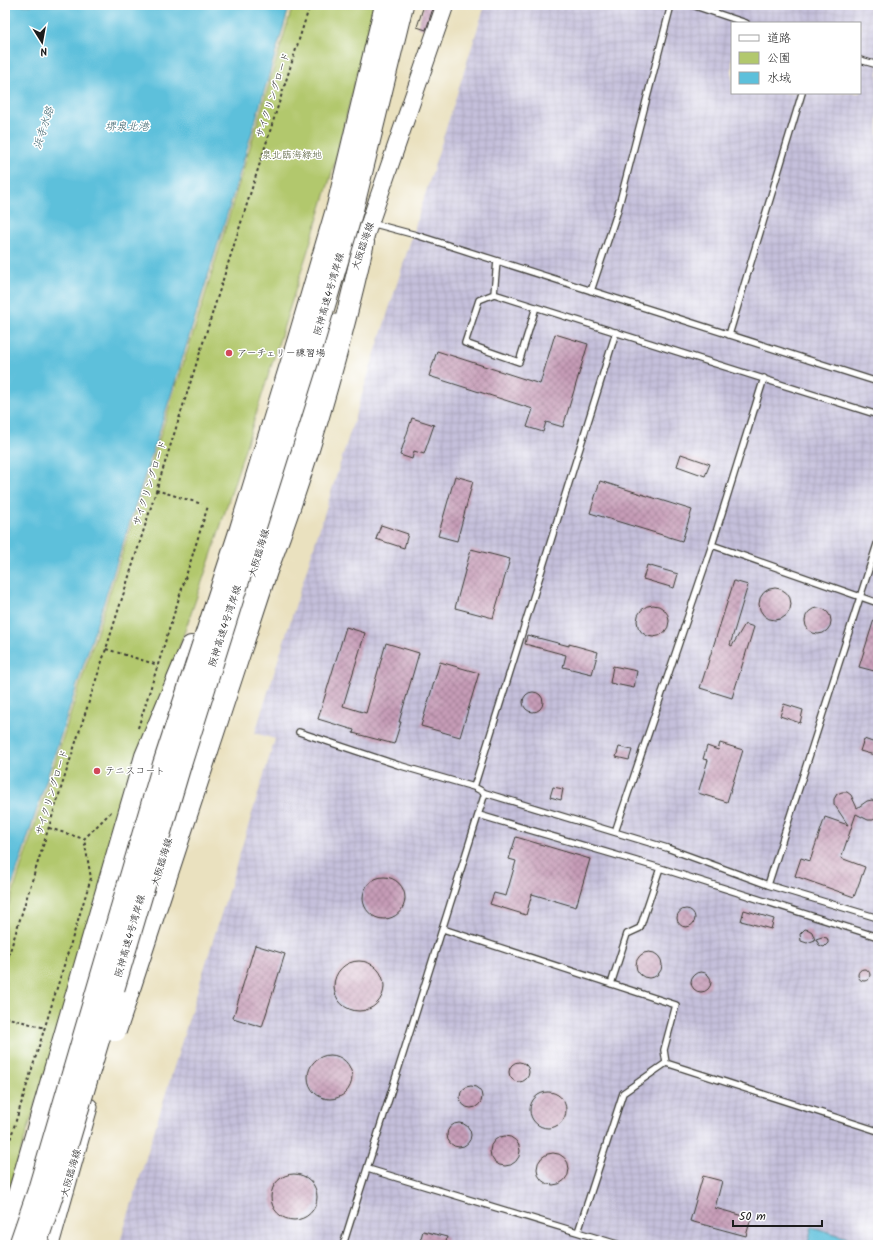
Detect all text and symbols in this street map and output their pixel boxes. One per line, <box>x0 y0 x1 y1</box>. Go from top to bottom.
north arrow <box>22 22 62 62</box>
legend <box>731 22 861 94</box>
text: 道路 <box>767 29 791 48</box>
text: N <box>39 41 49 60</box>
text: 公園 <box>767 49 791 68</box>
street label: サイクリングロード <box>252 50 294 140</box>
text: 水域 <box>767 69 791 88</box>
water label: 浜寺水路 <box>29 103 60 152</box>
water label: 堺泉北港 <box>105 118 150 136</box>
park label: 泉北臨海緑地 <box>262 147 322 163</box>
street label: 大阪臨海線 <box>347 220 379 272</box>
street label: 阪神高速4号湾岸線 <box>310 251 348 337</box>
place label: アーチェリー練習場 <box>237 345 326 361</box>
marker: アーチェリー練習場 <box>224 348 234 358</box>
street label: サイクリングロード <box>129 438 171 528</box>
street label: 大阪臨海線 <box>244 527 274 579</box>
street label: 阪神高速4号湾岸線 <box>204 583 246 669</box>
street label: サイクリングロード <box>31 747 73 837</box>
place label: テニスコート <box>105 763 165 779</box>
marker: テニスコート <box>92 766 102 776</box>
street label: 大阪臨海線 <box>147 836 177 888</box>
street label: 阪神高速4号湾岸線 <box>111 893 149 979</box>
street label: 大阪臨海線 <box>56 1147 86 1199</box>
scale bar <box>733 1202 822 1228</box>
text: 50 m <box>739 1207 766 1226</box>

